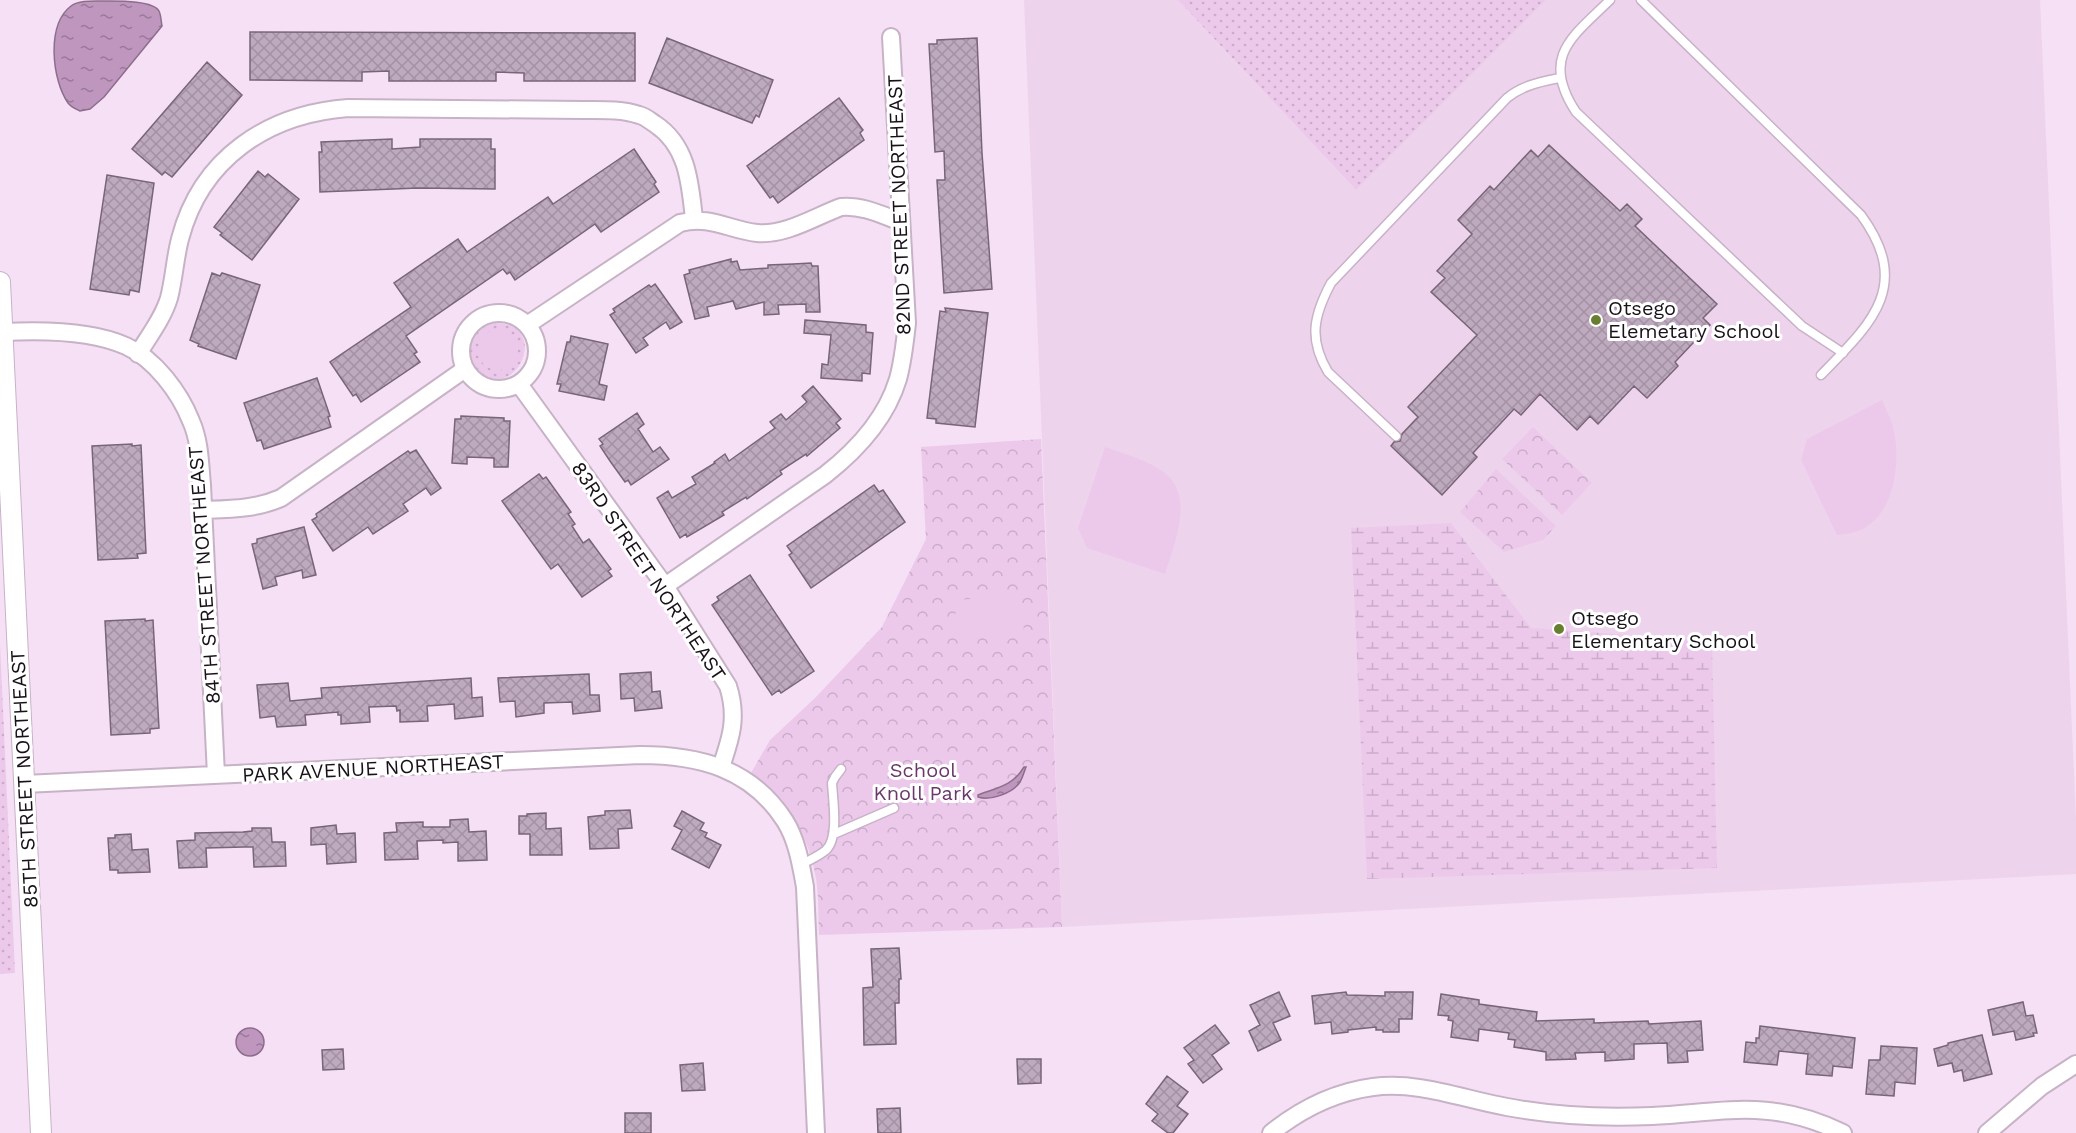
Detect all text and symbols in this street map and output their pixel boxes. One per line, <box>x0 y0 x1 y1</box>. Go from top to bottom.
street label: 82ND STREET NORTHEAST <box>882 74 916 336</box>
place label: Otsego Elemetary School <box>1608 296 1780 343</box>
marker: Otsego Elemetary School <box>1589 313 1603 327</box>
street label: 84TH STREET NORTHEAST <box>183 445 225 705</box>
street label: 83RD STREET NORTHEAST <box>567 457 731 685</box>
place label: Otsego Elementary School <box>1571 606 1755 653</box>
marker: Otsego Elementary School <box>1552 622 1566 636</box>
street label: 85TH STREET NORTHEAST <box>5 649 43 909</box>
street label: PARK AVENUE NORTHEAST <box>241 749 505 787</box>
park label: School Knoll Park <box>874 758 972 805</box>

